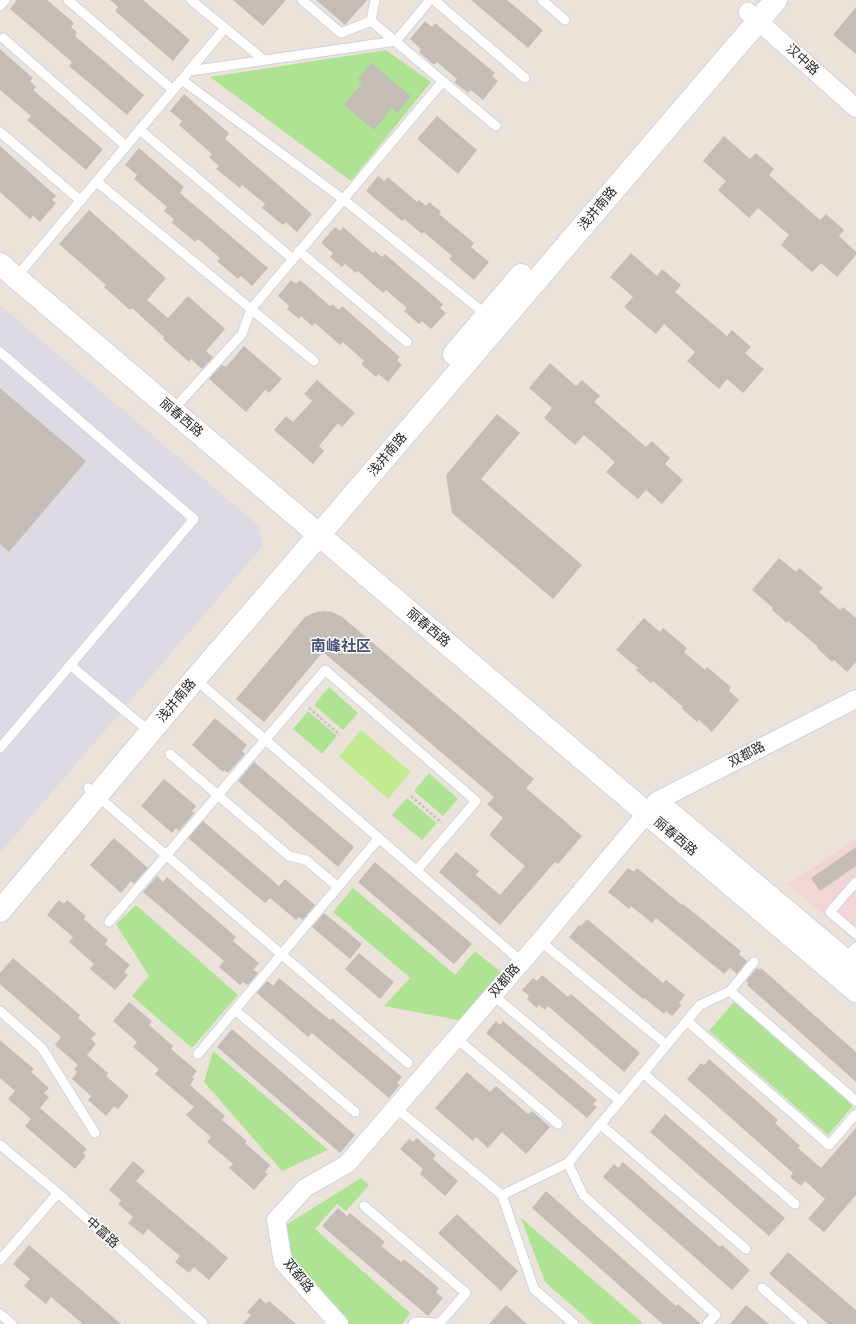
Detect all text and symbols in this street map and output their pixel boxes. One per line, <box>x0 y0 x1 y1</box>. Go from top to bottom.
street label: 汉中路 <box>782 41 822 79</box>
street label: 浅井南路 <box>575 184 621 234</box>
street label: 丽春西路 <box>156 395 206 441</box>
street label: 浅井南路 <box>365 430 411 480</box>
street label: 丽春西路 <box>403 605 453 651</box>
district label: 南峰社区 <box>311 638 371 656</box>
street label: 浅井南路 <box>154 676 200 726</box>
street label: 双都路 <box>726 739 768 771</box>
street label: 丽春西路 <box>650 814 700 860</box>
street label: 双都路 <box>486 961 524 1001</box>
street label: 中富路 <box>82 1214 122 1252</box>
street label: 双都路 <box>280 1256 316 1296</box>

